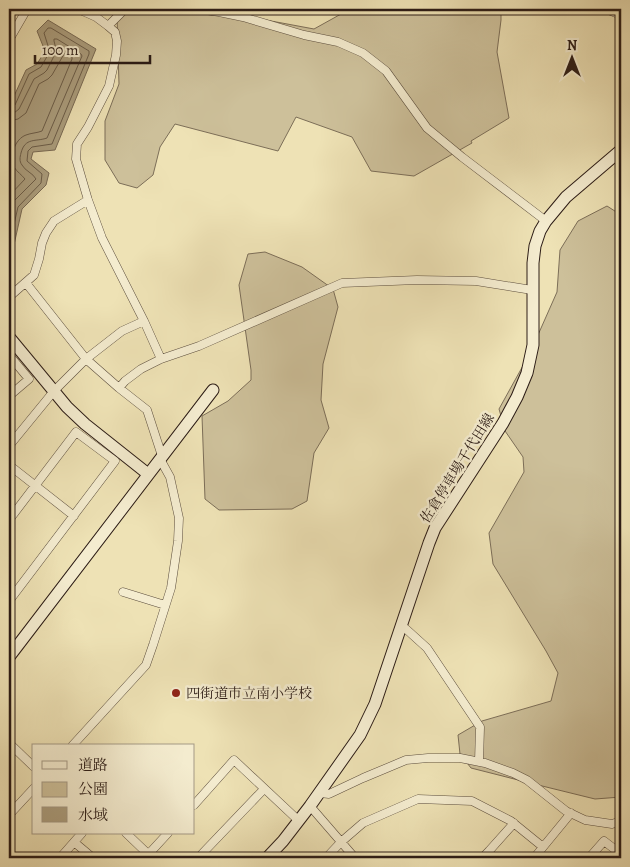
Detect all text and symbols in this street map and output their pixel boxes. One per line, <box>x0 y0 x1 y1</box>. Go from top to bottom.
scale bar <box>35 32 150 64</box>
north arrow <box>548 32 598 82</box>
text: N <box>567 36 577 55</box>
text: 100 m <box>42 40 79 60</box>
street label: 佐倉停車場千代田線 <box>416 410 499 527</box>
place label: 四街道市立南小学校 <box>186 684 312 703</box>
marker: 四街道市立南小学校 <box>170 687 182 699</box>
legend <box>32 744 195 834</box>
text: 道路 <box>78 755 108 775</box>
text: 公園 <box>78 779 108 799</box>
text: 水域 <box>78 805 108 825</box>

